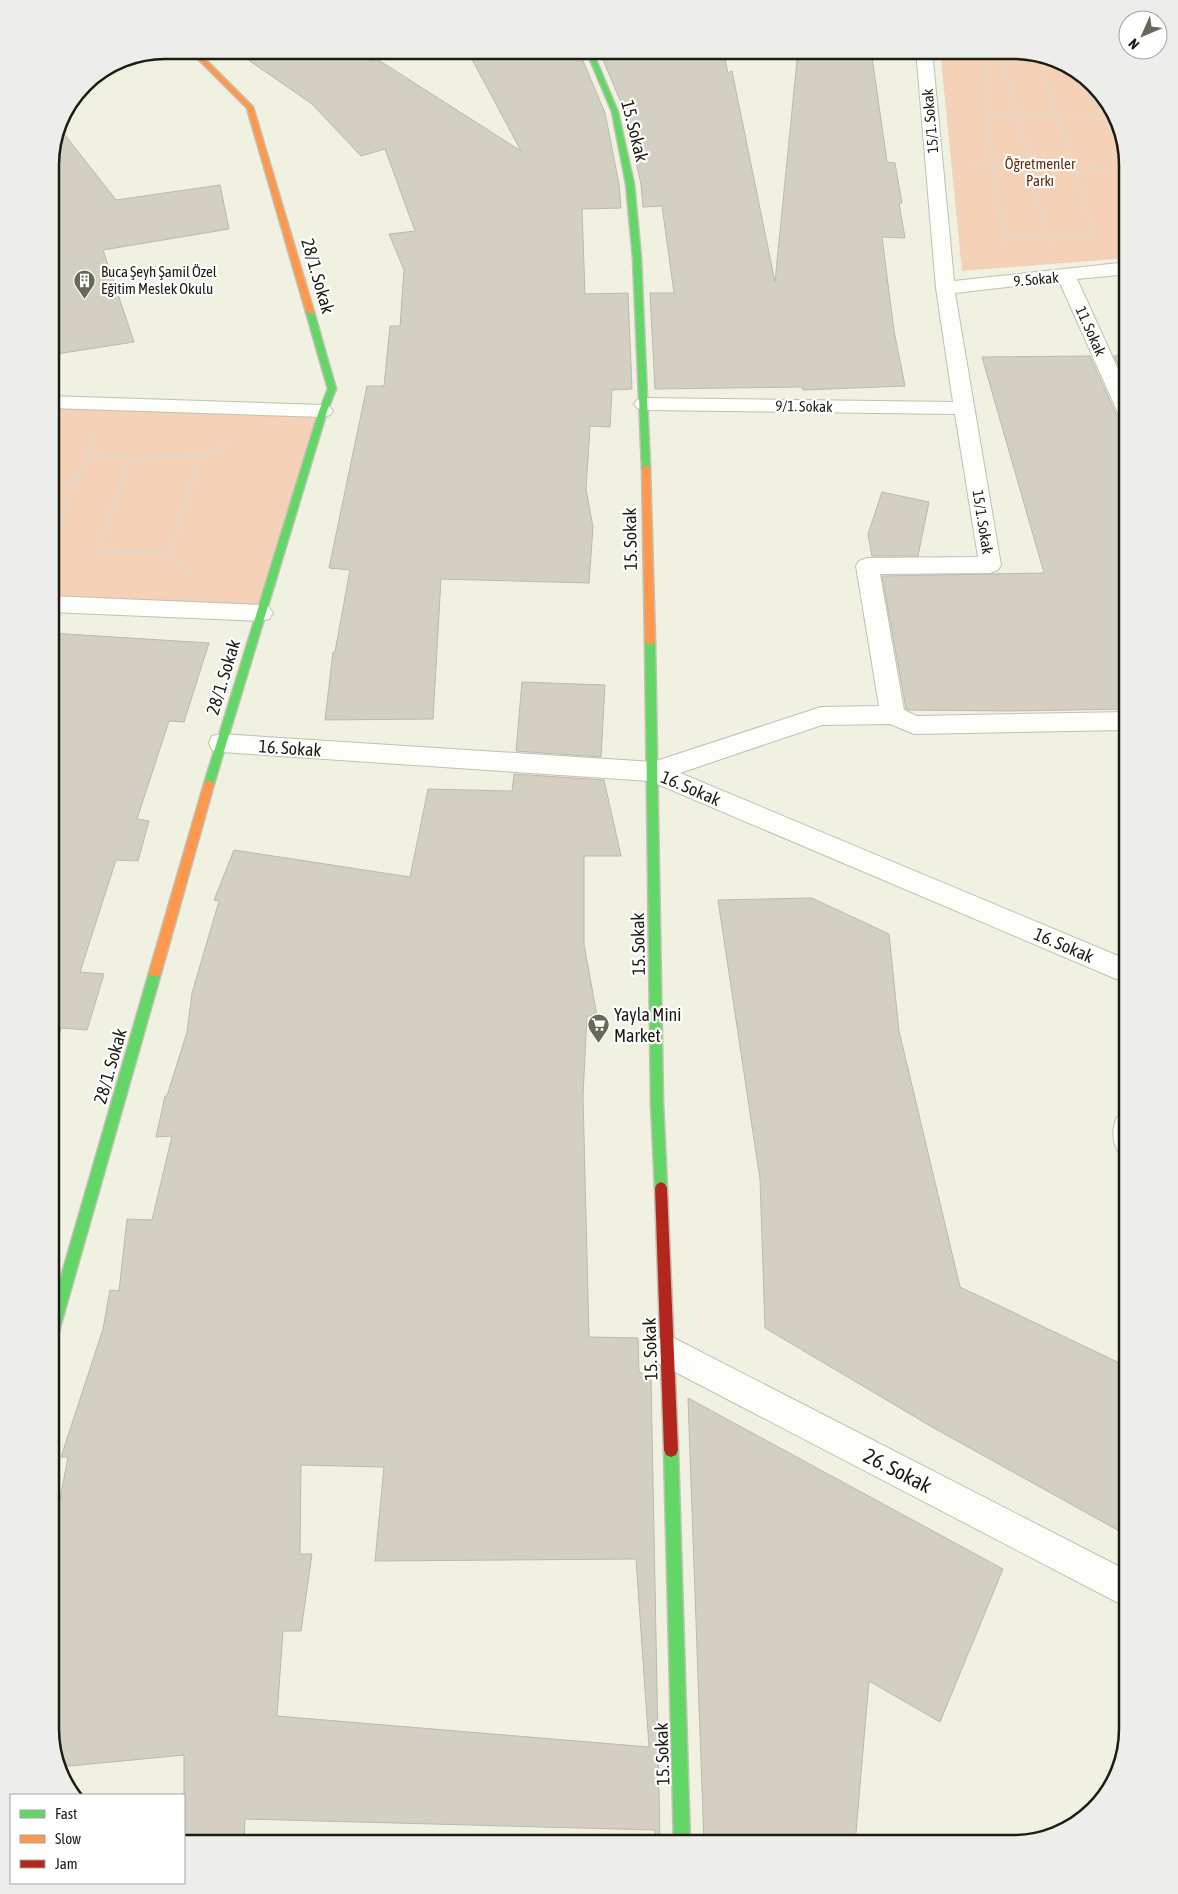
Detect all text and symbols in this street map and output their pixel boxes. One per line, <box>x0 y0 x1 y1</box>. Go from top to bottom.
north arrow <box>1118 10 1168 60</box>
text: N <box>1125 36 1142 53</box>
street label: 15/1. Sokak <box>919 88 941 154</box>
street label: 15. Sokak <box>617 98 653 164</box>
park label: Öğretmenler Parkı <box>1005 155 1076 189</box>
street label: 28/1. Sokak <box>297 236 339 316</box>
place label: Buca Şeyh Şamil Özel Eğitim Meslek Okulu <box>101 263 217 297</box>
building icon: Buca Şeyh Şamil Özel Eğitim Meslek Okulu <box>73 268 97 299</box>
street label: 9. Sokak <box>1013 269 1060 289</box>
street label: 11. Sokak <box>1073 304 1110 359</box>
street label: 9/1. Sokak <box>775 397 833 415</box>
street label: 15/1. Sokak <box>970 489 996 556</box>
street label: 15. Sokak <box>619 507 641 571</box>
street label: 28/1. Sokak <box>202 637 244 717</box>
street label: 16. Sokak <box>258 735 322 761</box>
street label: 16. Sokak <box>658 766 724 810</box>
street label: 15. Sokak <box>627 912 649 976</box>
street label: 16. Sokak <box>1031 923 1097 967</box>
place label: Yayla Mini Market <box>614 1004 681 1046</box>
supermarket icon: Yayla Mini Market <box>586 1012 610 1043</box>
street label: 28/1. Sokak <box>89 1026 131 1106</box>
street label: 15. Sokak <box>638 1317 662 1381</box>
street label: 26. Sokak <box>860 1443 936 1497</box>
street label: 15. Sokak <box>650 1722 674 1786</box>
legend <box>10 1794 185 1884</box>
text: Fast <box>55 1805 77 1822</box>
text: Slow <box>55 1830 81 1847</box>
text: Jam <box>55 1855 78 1872</box>

